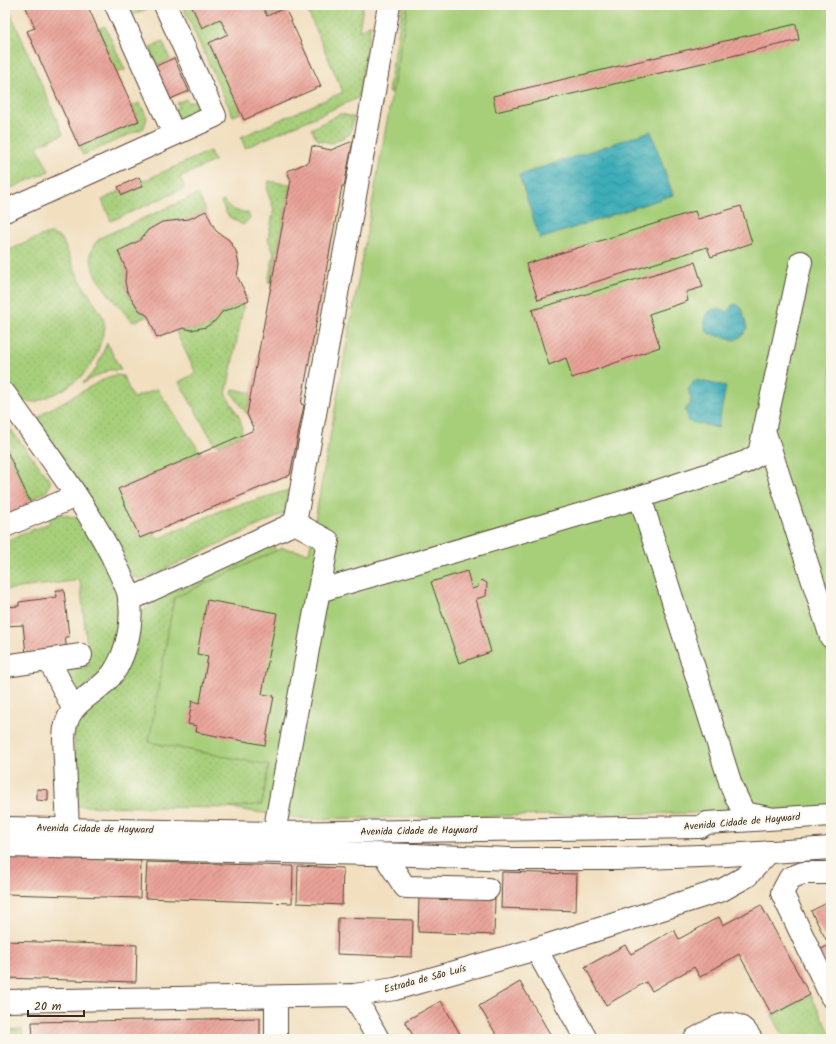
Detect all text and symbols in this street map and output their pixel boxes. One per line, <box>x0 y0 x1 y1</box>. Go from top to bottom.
street label: Avenida Cidade de Hayward <box>683 809 802 835</box>
street label: Avenida Cidade de Hayward <box>36 820 155 838</box>
street label: Avenida Cidade de Hayward <box>360 822 479 840</box>
street label: Estrada de São Luís <box>382 960 469 998</box>
scale bar <box>28 992 84 1018</box>
text: 20 m <box>34 997 62 1016</box>

